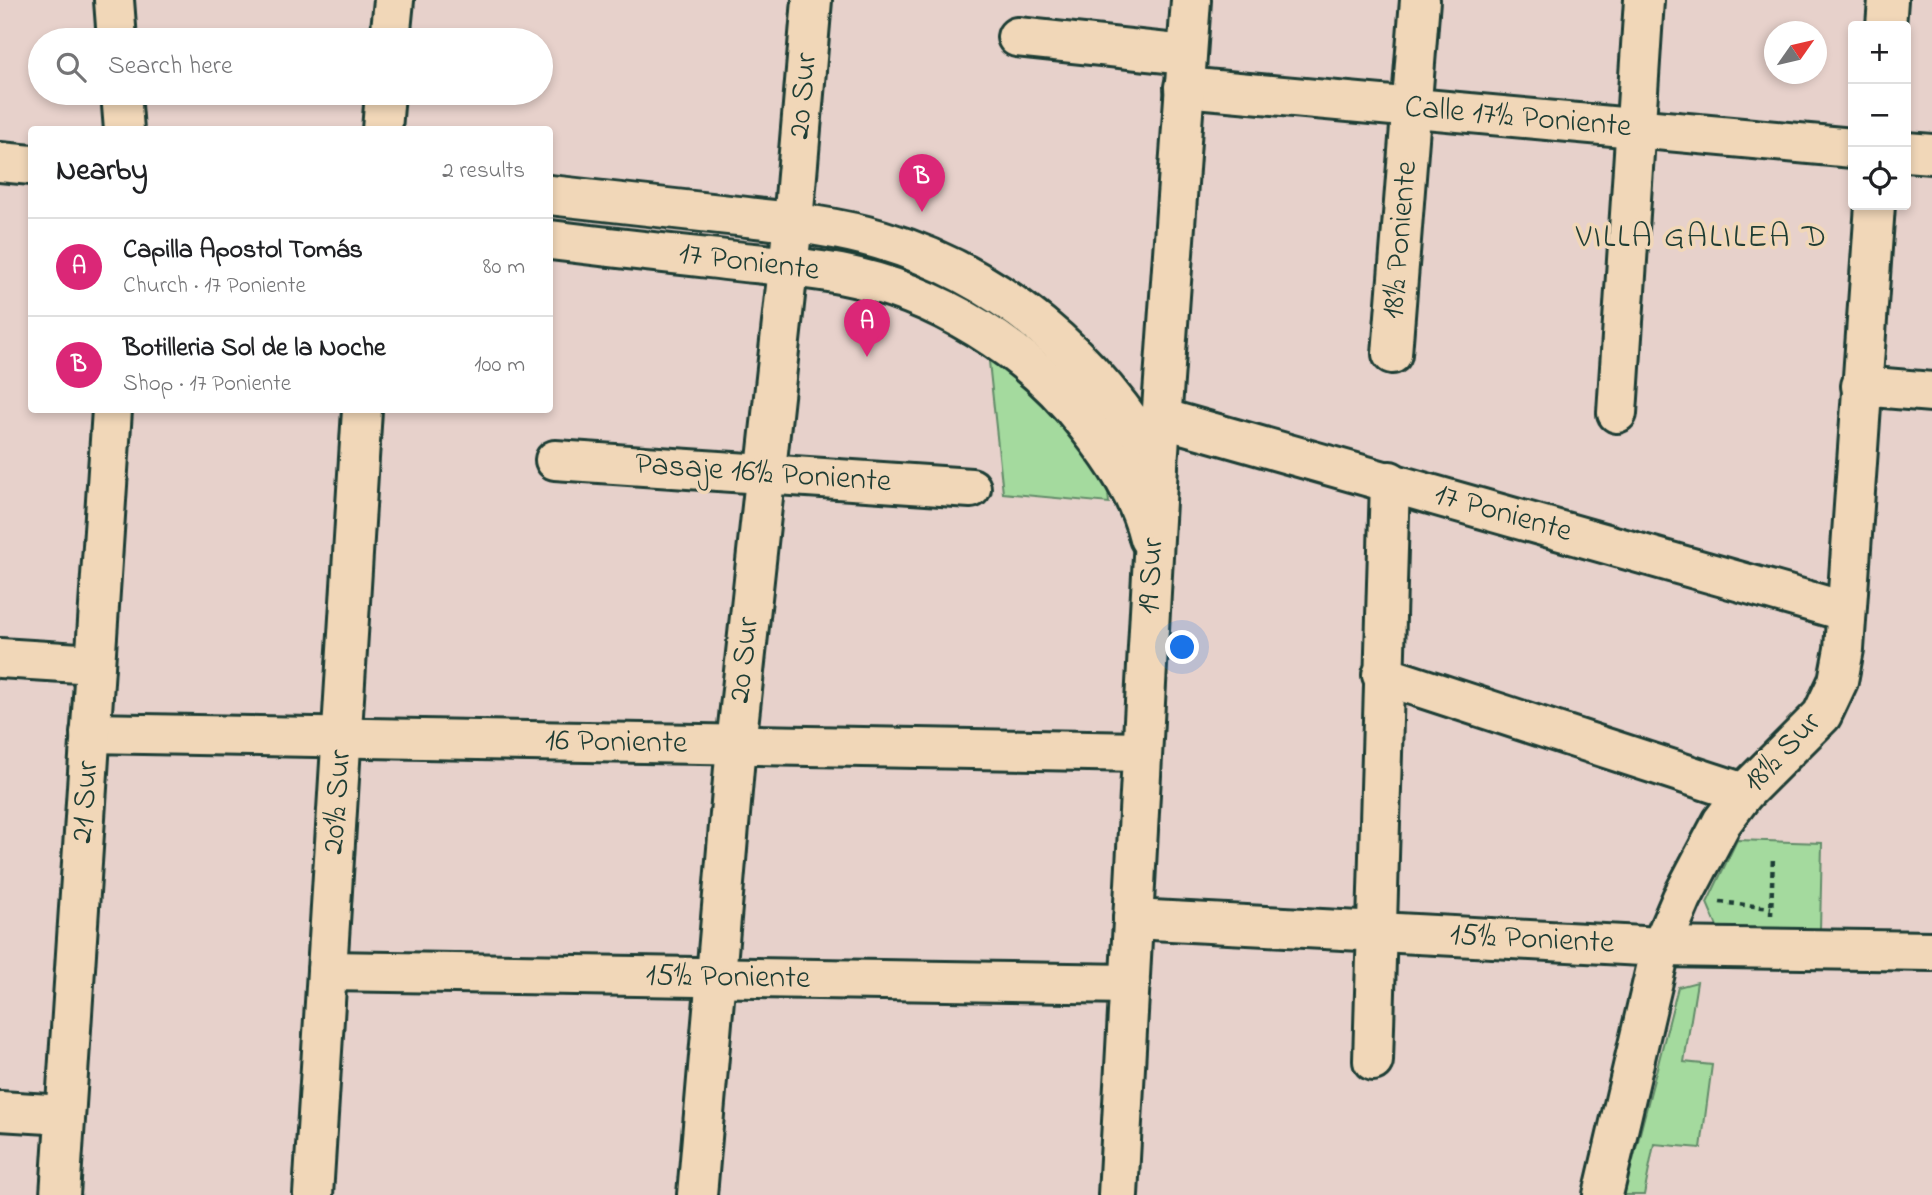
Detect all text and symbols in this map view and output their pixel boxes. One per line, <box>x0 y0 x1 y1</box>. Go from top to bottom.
north arrow <box>1764 21 1827 84</box>
map controls <box>1848 21 1911 210</box>
button: + <box>1848 21 1911 84</box>
search box <box>28 28 553 105</box>
icon: search <box>52 48 90 86</box>
text: Search here <box>108 48 233 86</box>
street label: 20 Sur <box>777 51 831 141</box>
button: − <box>1848 84 1911 147</box>
street label: Calle 17½ Poniente <box>1403 85 1634 151</box>
button: locate <box>1848 147 1911 210</box>
text: Nearby <box>56 150 148 194</box>
pin: B <box>899 154 945 212</box>
text: 2 results <box>442 155 525 188</box>
street label: 18½ Poniente <box>1371 158 1431 321</box>
district label: VILLA GALILEA D <box>1575 214 1828 262</box>
street label: 17 Poniente <box>676 231 823 295</box>
text: Capilla Apostol Tomás <box>123 232 363 270</box>
text: A <box>72 251 86 284</box>
text: 80 m <box>483 251 525 284</box>
text: Church · 17 Poniente <box>123 270 306 303</box>
pin: A <box>844 299 890 357</box>
text: Botilleria Sol de la Noche <box>123 330 386 368</box>
text: B <box>71 349 87 382</box>
text: 100 m <box>474 349 525 382</box>
text: Shop · 17 Poniente <box>123 368 291 401</box>
street label: Pasaje 16½ Poniente <box>633 442 893 506</box>
street label: 17 Poniente <box>1429 472 1578 556</box>
street label: 19 Sur <box>1127 537 1177 615</box>
street label: 20 Sur <box>717 615 773 705</box>
your location <box>1165 630 1199 664</box>
street label: 18½ Sur <box>1733 701 1833 804</box>
street label: 16 Poniente <box>544 718 688 768</box>
street label: 20½ Sur <box>311 748 365 856</box>
street label: 21 Sur <box>60 759 112 845</box>
street label: 15½ Poniente <box>1449 912 1616 968</box>
street label: 15½ Poniente <box>645 953 811 1003</box>

